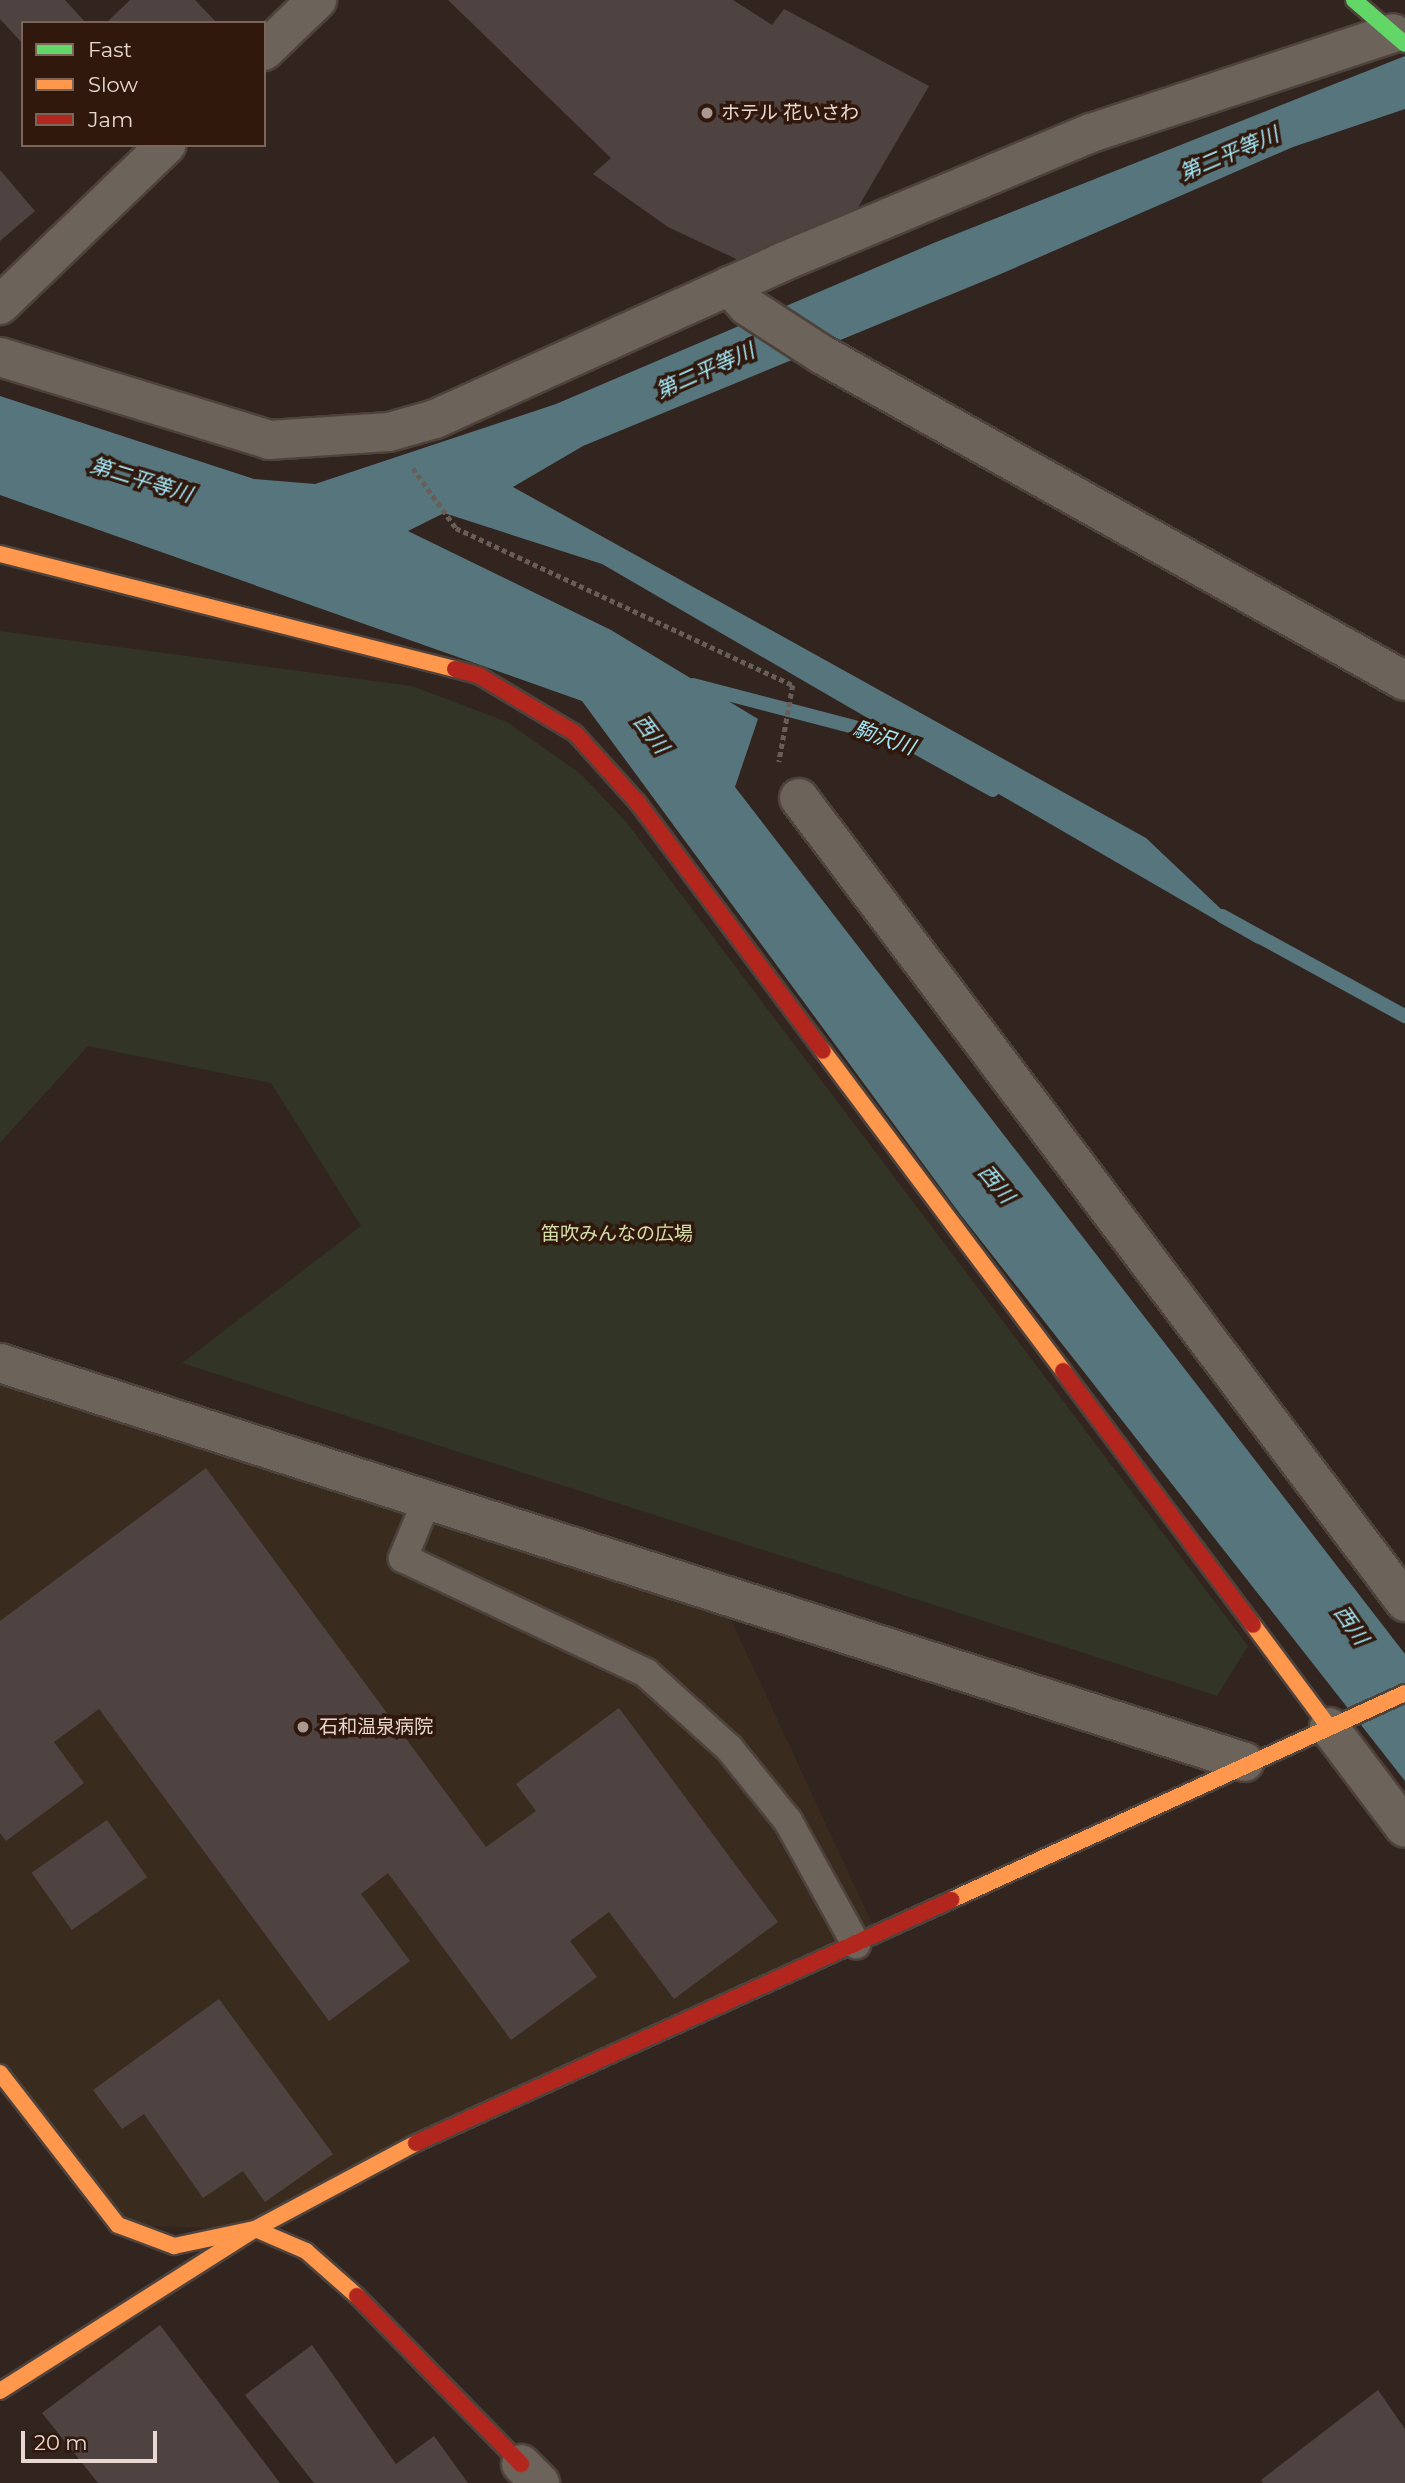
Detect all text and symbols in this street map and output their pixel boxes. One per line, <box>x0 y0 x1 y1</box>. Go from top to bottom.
legend <box>21 21 266 147</box>
text: Fast <box>88 37 132 62</box>
text: Slow <box>88 72 138 97</box>
place label: ホテル 花いさわ <box>721 102 859 124</box>
marker: ホテル 花いさわ <box>699 105 715 121</box>
text: Jam <box>88 107 133 132</box>
water label: 第二平等川 <box>1176 122 1282 186</box>
water label: 第二平等川 <box>652 338 758 404</box>
water label: 第二平等川 <box>87 453 195 507</box>
water label: 西川 <box>628 710 674 758</box>
water label: 駒沢川 <box>850 716 918 760</box>
water label: 西川 <box>973 1160 1019 1208</box>
park label: 笛吹みんなの広場 <box>541 1223 693 1245</box>
water label: 西川 <box>1329 1601 1373 1649</box>
place label: 石和温泉病院 <box>319 1716 433 1738</box>
marker: 石和温泉病院 <box>293 1717 313 1737</box>
scale bar <box>24 2416 161 2460</box>
text: 20 m <box>34 2430 88 2455</box>

